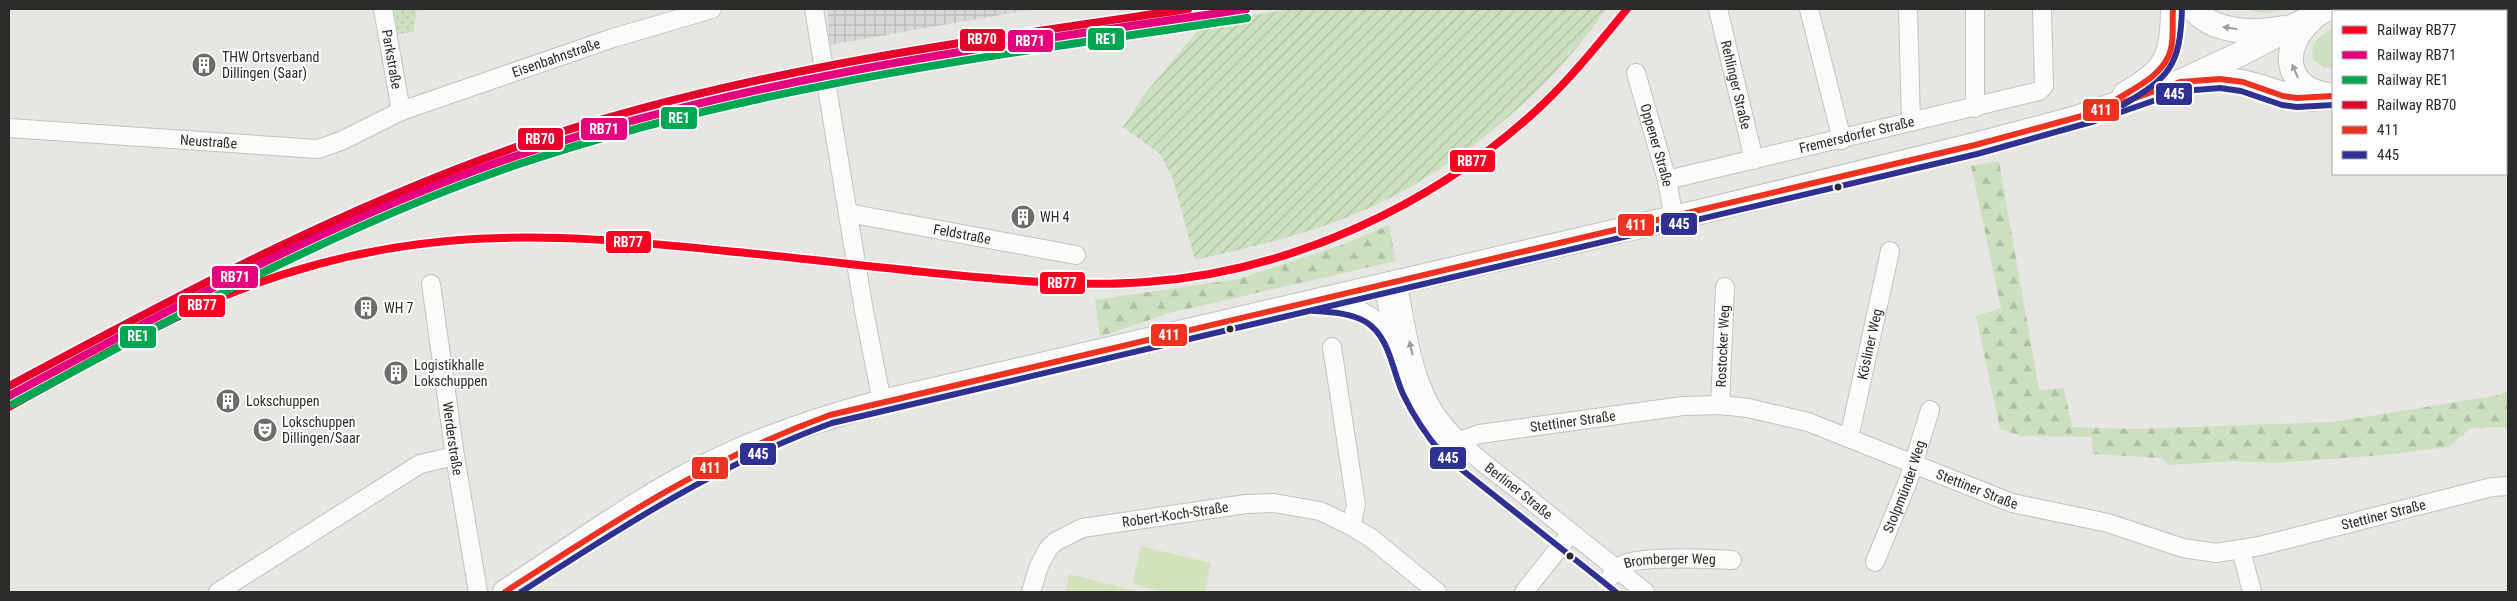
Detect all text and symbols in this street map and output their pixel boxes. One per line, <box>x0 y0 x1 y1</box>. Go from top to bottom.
legend <box>2332 10 2507 175</box>
text: Railway RB77 <box>2377 21 2457 39</box>
one-way arrow <box>2222 23 2238 31</box>
line badge: RE1 <box>1087 27 1125 51</box>
street label: Parkstraße <box>379 28 405 91</box>
line badge: RB70 <box>959 28 1006 52</box>
line badge: RB71 <box>1007 29 1054 53</box>
text: RB70 <box>967 31 997 47</box>
text: RE1 <box>1095 31 1117 47</box>
text: RB71 <box>1015 33 1045 49</box>
street label: Eisenbahnstraße <box>510 35 603 80</box>
street label: Rehlinger Straße <box>1718 39 1755 131</box>
text: Railway RB71 <box>2377 46 2457 64</box>
place label: THW Ortsverband Dillingen (Saar) <box>222 49 319 82</box>
building icon: THW Ortsverband Dillingen (Saar) <box>191 52 217 78</box>
one-way arrow <box>2290 64 2298 78</box>
text: Railway RE1 <box>2377 71 2448 89</box>
line badge: 445 <box>2155 82 2193 106</box>
text: 445 <box>2163 86 2185 102</box>
text: Railway RB70 <box>2377 96 2457 114</box>
line badge: 411 <box>2082 98 2120 122</box>
street label: Oppener Straße <box>1637 102 1676 188</box>
text: 411 <box>2090 102 2112 118</box>
line badge: RE1 <box>660 106 698 130</box>
text: RE1 <box>668 110 690 126</box>
street label: Fremersdorfer Straße <box>1798 113 1916 156</box>
line badge: RB71 <box>580 117 628 141</box>
text: RB71 <box>589 121 619 137</box>
text: 411 <box>2377 121 2399 139</box>
line badge: RB70 <box>517 127 564 151</box>
text: RB70 <box>525 131 555 147</box>
street label: Neustraße <box>179 132 238 152</box>
text: 445 <box>2377 146 2399 164</box>
line badge: RB77 <box>1449 149 1496 173</box>
text: RB77 <box>1457 153 1487 169</box>
unlabelled marker <box>1833 182 1843 192</box>
building icon: WH 4 <box>1010 204 1036 230</box>
place label: WH 4 <box>1040 209 1070 225</box>
line badge: 445 <box>1660 212 1698 236</box>
line badge: 411 <box>1617 213 1655 237</box>
text: 445 <box>1668 216 1690 232</box>
text: 411 <box>1625 217 1647 233</box>
street label: Feldstraße <box>932 221 993 247</box>
line badge: RB77 <box>605 230 652 254</box>
text: RB77 <box>613 234 643 250</box>
line badge: RB71 <box>211 265 259 289</box>
text: RB71 <box>220 269 250 285</box>
line badge: RB77 <box>1039 271 1086 295</box>
text: RB77 <box>1047 275 1077 291</box>
line badge: RB77 <box>178 294 226 318</box>
building icon: WH 7 <box>353 295 379 321</box>
text: RB77 <box>187 297 217 313</box>
place label: WH 7 <box>384 300 414 316</box>
street label: Rostocker Weg <box>1713 304 1732 388</box>
street label: Kösliner Weg <box>1854 307 1885 381</box>
line badge: 411 <box>1150 323 1188 347</box>
unlabelled marker <box>1225 324 1235 334</box>
line badge: RE1 <box>119 325 157 349</box>
text: 411 <box>1158 327 1180 343</box>
text: RE1 <box>127 328 149 344</box>
one-way arrow <box>1407 341 1415 356</box>
place label: Logistikhalle Lokschuppen <box>414 357 488 389</box>
building icon: Logistikhalle Lokschuppen <box>383 360 409 386</box>
building icon: Lokschuppen <box>215 388 241 414</box>
place label: Lokschuppen <box>246 393 320 409</box>
street label: Werderstraße <box>440 401 466 477</box>
street label: Stettiner Straße <box>1529 407 1617 435</box>
place label: Lokschuppen Dillingen/Saar <box>282 414 360 446</box>
theatre icon: Lokschuppen Dillingen/Saar <box>252 417 278 443</box>
street label: Stolpmünder Weg <box>1880 438 1928 535</box>
line badge: 445 <box>739 442 777 466</box>
text: 445 <box>747 446 769 462</box>
line badge: 445 <box>1429 446 1467 470</box>
text: 445 <box>1437 450 1459 466</box>
line badge: 411 <box>691 456 729 480</box>
street label: Berliner Straße <box>1482 459 1556 523</box>
text: 411 <box>699 460 721 476</box>
street label: Stettiner Straße <box>1934 466 2020 512</box>
street label: Stettiner Straße <box>2340 496 2428 533</box>
street label: Robert-Koch-Straße <box>1121 499 1230 530</box>
street label: Bromberger Weg <box>1622 550 1716 571</box>
unlabelled marker <box>1565 551 1575 561</box>

